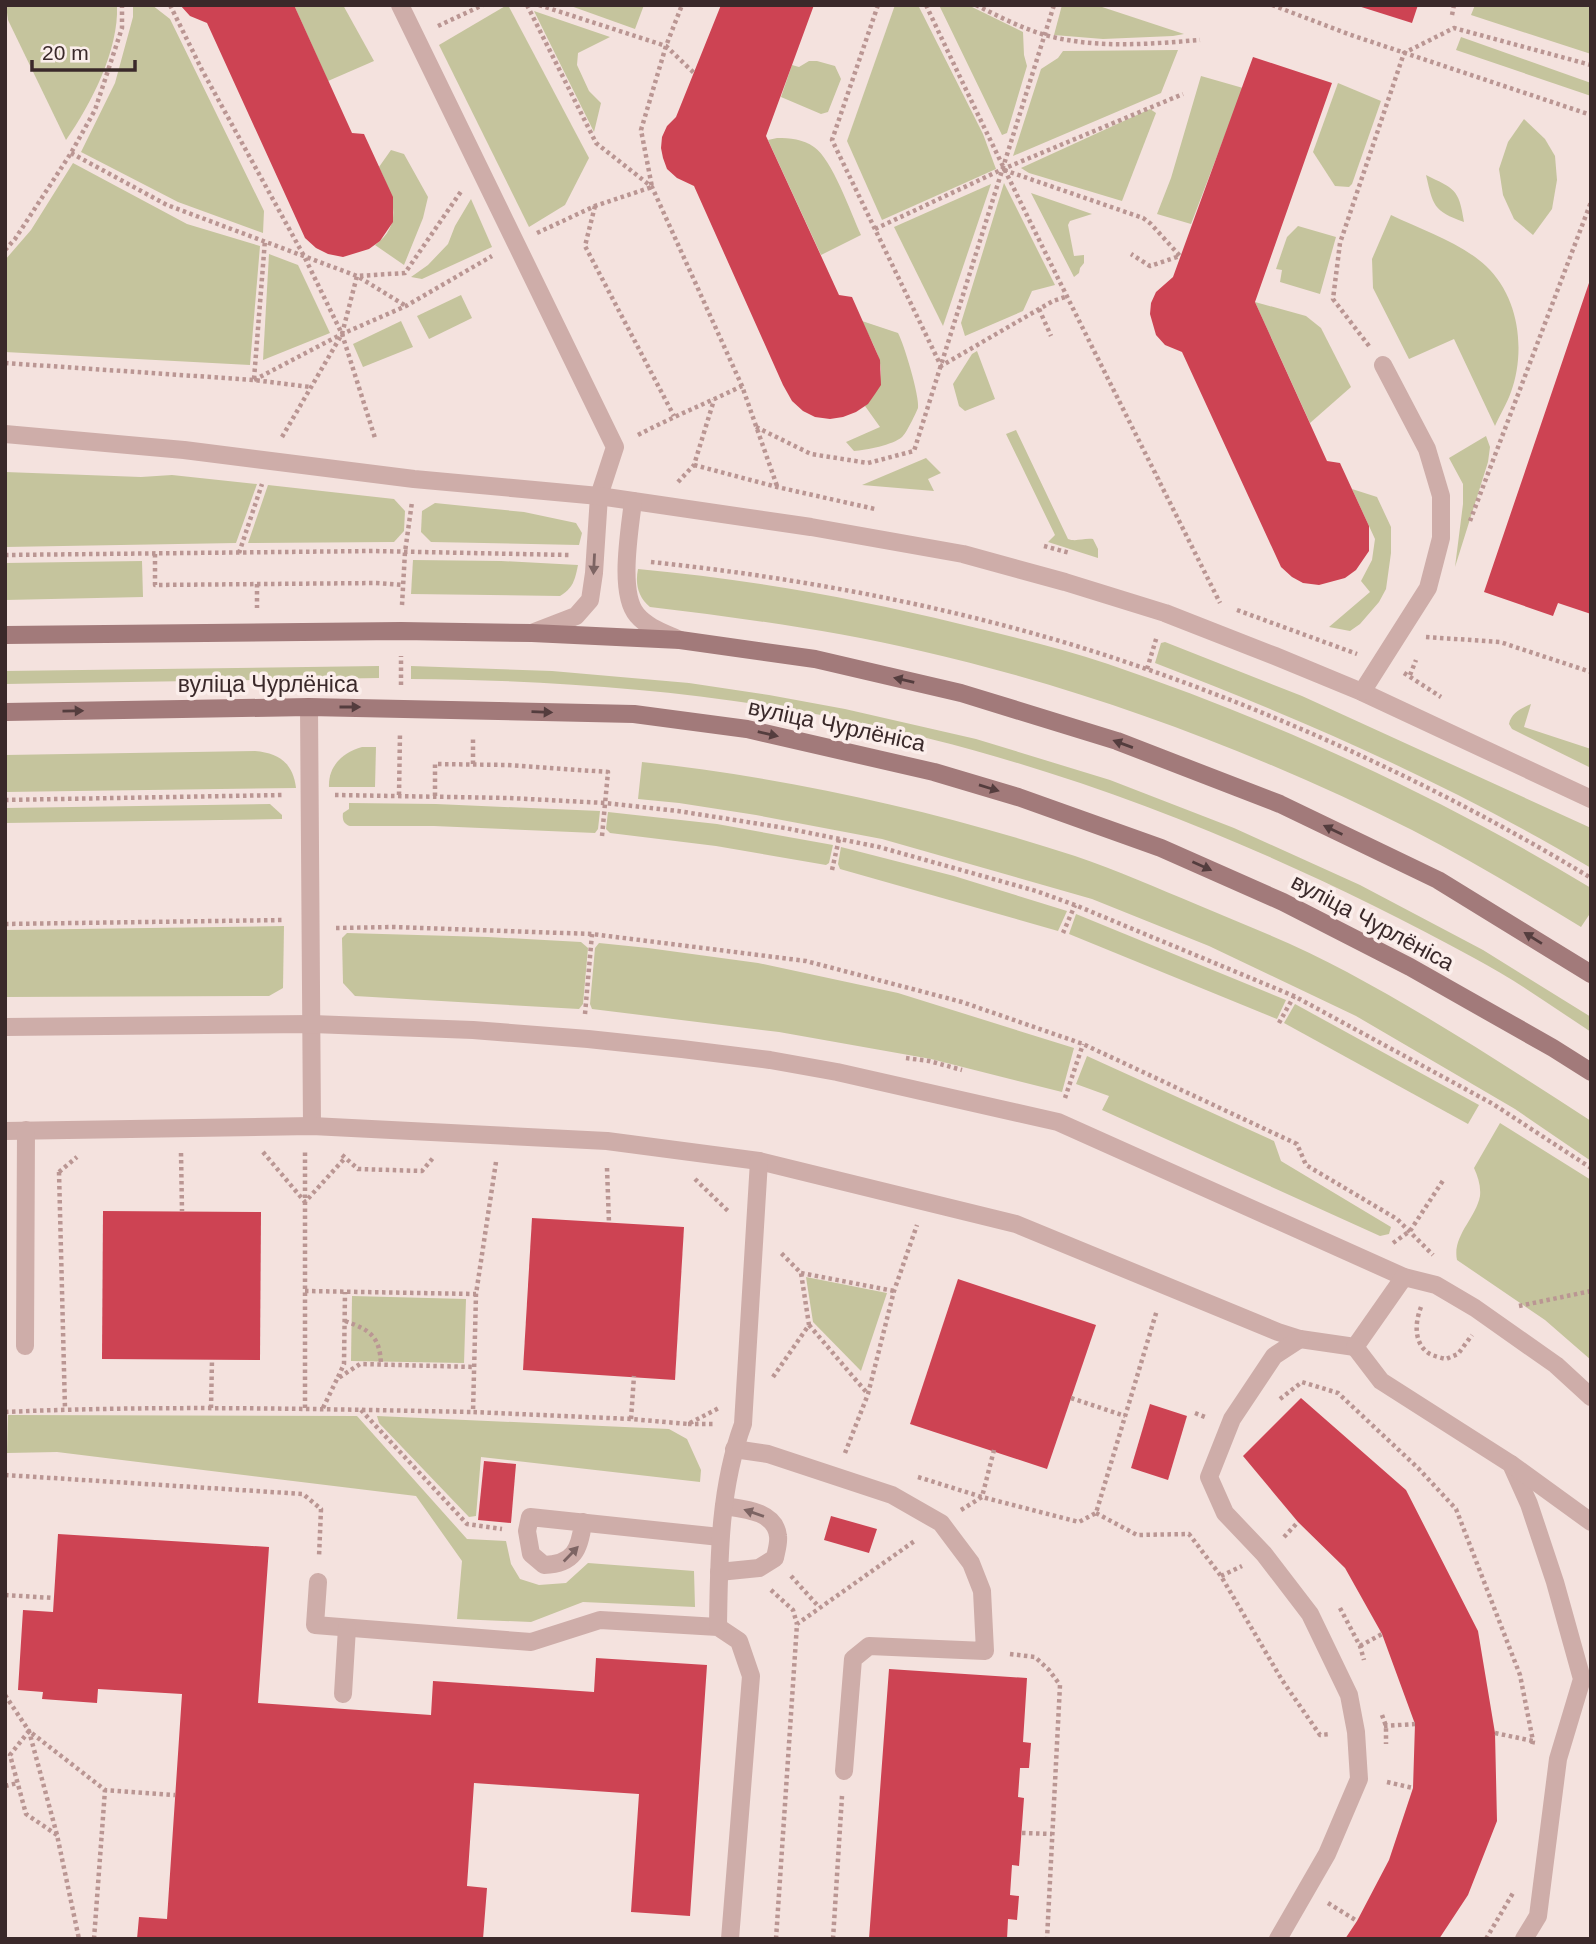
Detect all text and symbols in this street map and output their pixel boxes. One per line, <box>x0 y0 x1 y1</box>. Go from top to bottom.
scale bar <box>32 28 135 72</box>
text: 20 m <box>42 41 89 64</box>
one-way arrow <box>588 553 599 575</box>
street label: вуліца Чурлёніса <box>178 671 358 697</box>
one-way arrow <box>893 674 915 685</box>
street label: вуліца Чурлёніса <box>746 694 928 757</box>
one-way arrow <box>339 701 361 713</box>
one-way arrow <box>63 705 85 717</box>
one-way arrow <box>531 706 553 717</box>
one-way arrow <box>757 729 779 740</box>
one-way arrow <box>1112 738 1133 749</box>
one-way arrow <box>978 784 999 794</box>
one-way arrow <box>1323 824 1343 835</box>
one-way arrow <box>1192 861 1213 872</box>
street label: вуліца Чурлёніса <box>1287 868 1459 976</box>
one-way arrow <box>1523 932 1542 945</box>
one-way arrow <box>744 1507 765 1518</box>
one-way arrow <box>562 1545 579 1562</box>

